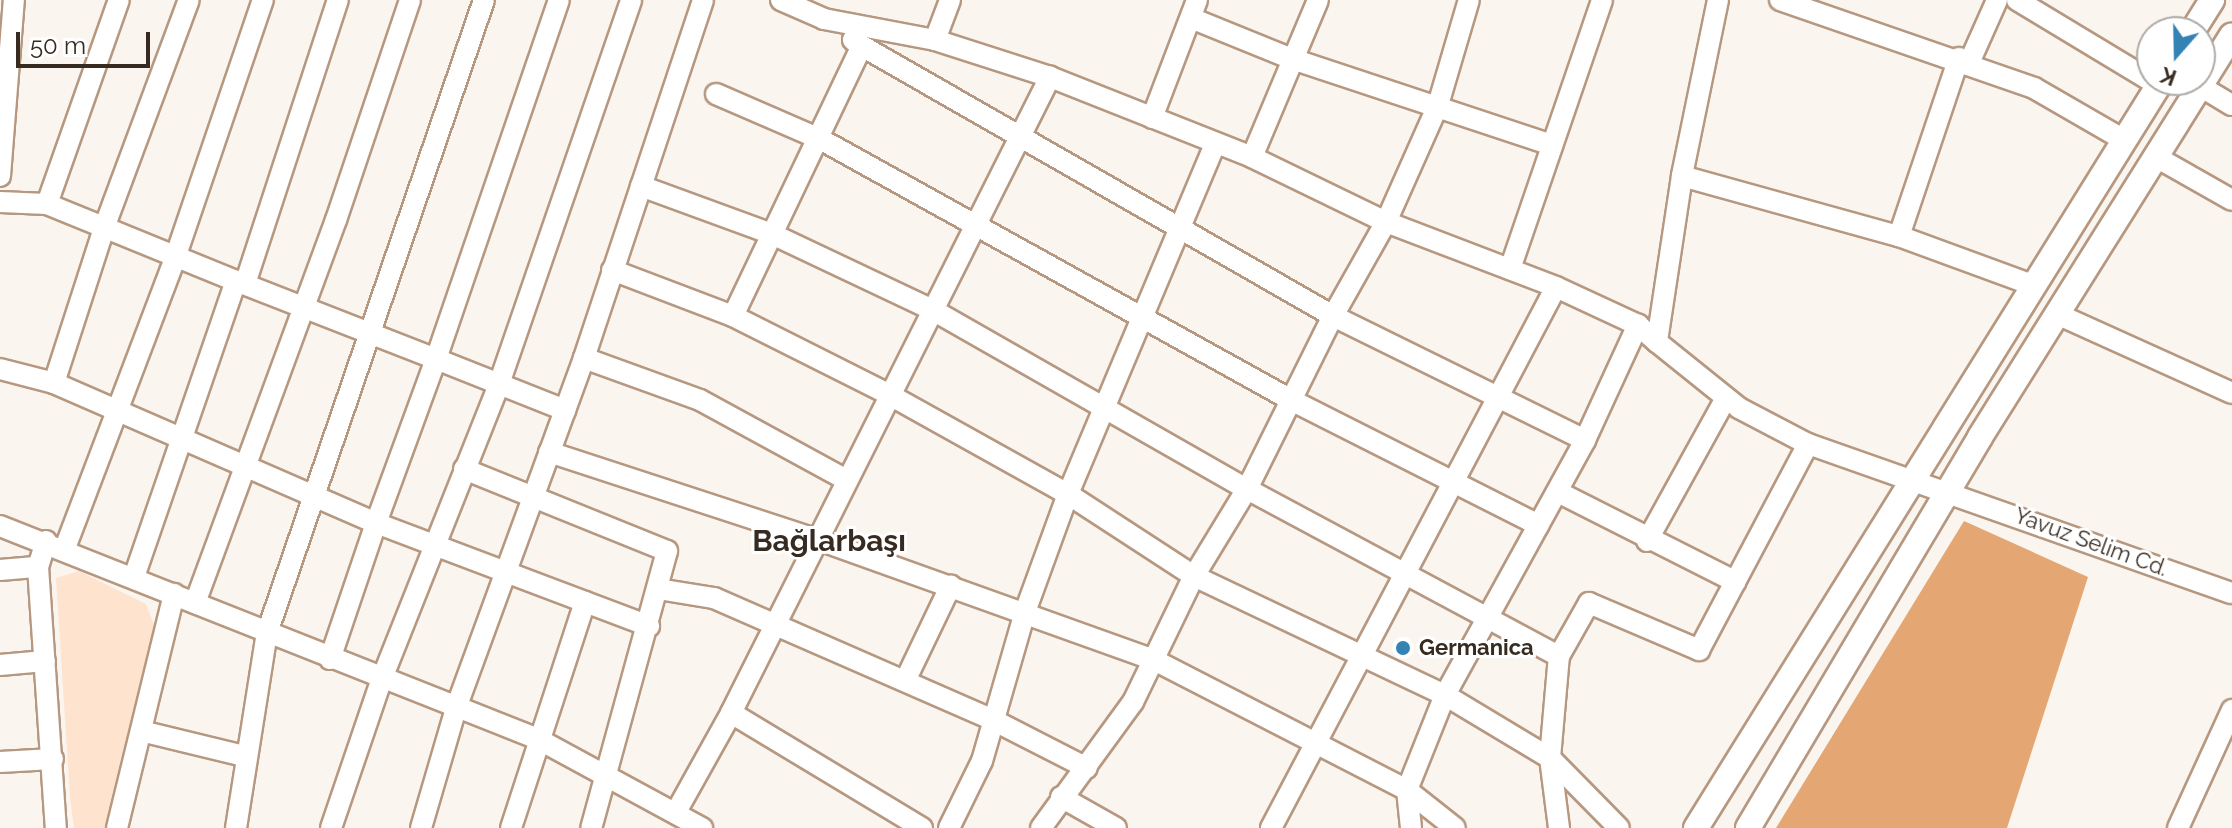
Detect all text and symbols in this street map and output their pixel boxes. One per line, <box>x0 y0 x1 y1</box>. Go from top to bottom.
scale bar <box>20 16 154 66</box>
north arrow <box>2136 16 2216 96</box>
text: 50 m <box>30 31 86 60</box>
text: K <box>2157 62 2180 91</box>
street label: Yavuz Selim Cd. <box>2011 502 2171 582</box>
district label: Bağlarbaşı <box>752 523 906 559</box>
place label: Germanica <box>1419 635 1534 661</box>
marker: Germanica <box>1394 639 1412 657</box>

